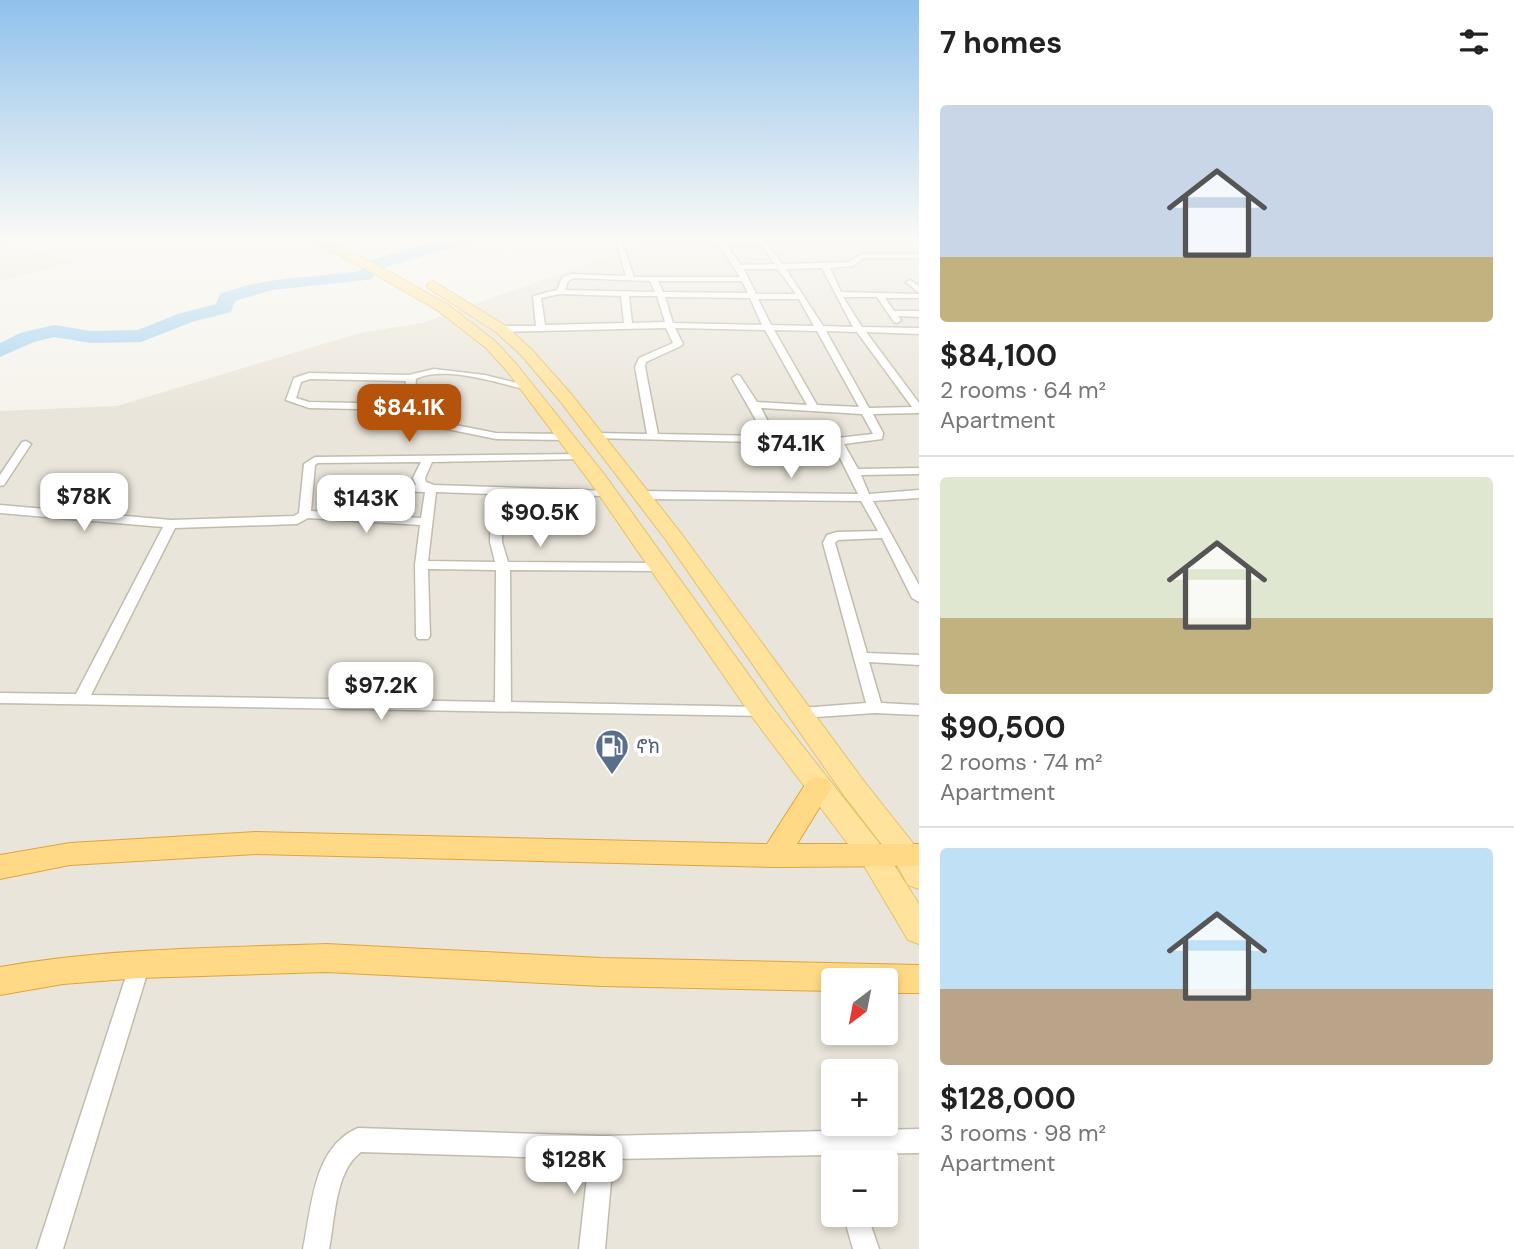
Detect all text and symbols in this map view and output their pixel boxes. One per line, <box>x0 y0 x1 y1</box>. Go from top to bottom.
text: 7 homes <box>940 23 1062 62</box>
icon: filters <box>1455 23 1493 61</box>
icon: home <box>1154 150 1280 276</box>
text: $84,100 <box>940 336 1057 375</box>
text: 2 rooms · 64 m² <box>940 375 1106 405</box>
pin: $84.1K <box>352 384 466 444</box>
text: $84.1K <box>373 392 445 422</box>
text: Apartment <box>940 405 1055 435</box>
pin: $74.1K <box>734 420 848 480</box>
text: $74.1K <box>757 428 825 458</box>
pin: $78K <box>43 474 125 533</box>
pin: $143K <box>317 476 415 535</box>
text: $78K <box>56 481 112 511</box>
text: $143K <box>333 483 399 513</box>
pin: $90.5K <box>483 490 597 549</box>
text: $90.5K <box>501 497 579 527</box>
icon: home <box>1154 522 1280 648</box>
pin: $97.2K <box>324 662 438 722</box>
text: $97.2K <box>344 670 418 700</box>
text: $90,500 <box>940 708 1066 747</box>
fuel station icon: ኖክ <box>593 727 631 776</box>
place label: ኖክ <box>636 734 660 759</box>
text: 2 rooms · 74 m² <box>940 747 1103 777</box>
text: Apartment <box>940 777 1055 807</box>
icon: home <box>1154 893 1280 1019</box>
north arrow <box>821 968 898 1045</box>
map controls <box>821 968 898 1227</box>
button: + <box>821 1059 898 1136</box>
text: $128,000 <box>940 1079 1076 1118</box>
text: 3 rooms · 98 m² <box>940 1118 1106 1148</box>
pin: $128K <box>525 1136 623 1196</box>
text: $128K <box>542 1144 606 1174</box>
text: Apartment <box>940 1148 1055 1178</box>
button: − <box>821 1150 898 1227</box>

